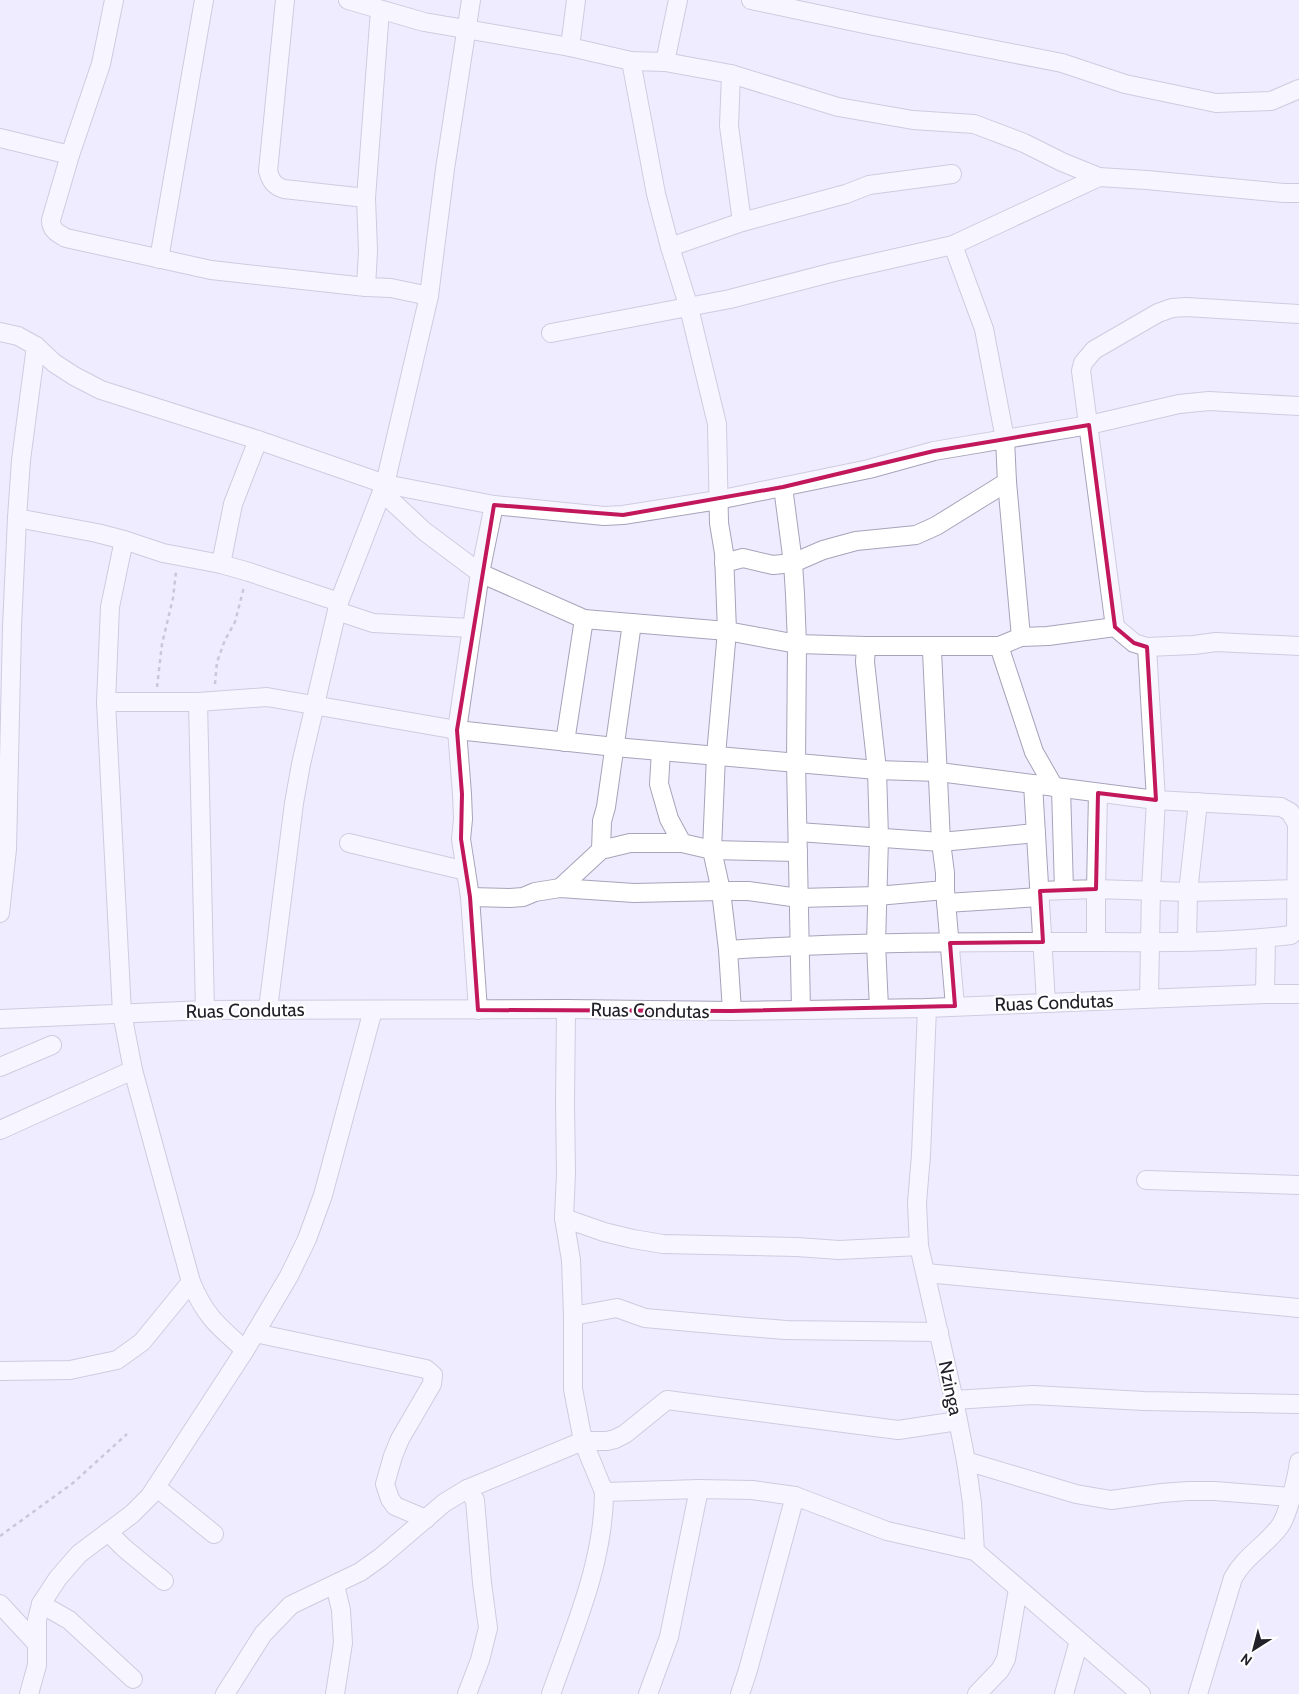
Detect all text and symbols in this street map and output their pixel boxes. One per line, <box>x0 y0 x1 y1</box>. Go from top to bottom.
street label: Ruas Condutas <box>994 989 1114 1016</box>
street label: Ruas Condutas <box>185 998 305 1023</box>
street label: Ruas Condutas <box>590 998 710 1023</box>
street label: Nzinga <box>934 1359 968 1418</box>
north arrow <box>1229 1624 1279 1674</box>
text: N <box>1237 1649 1256 1670</box>

